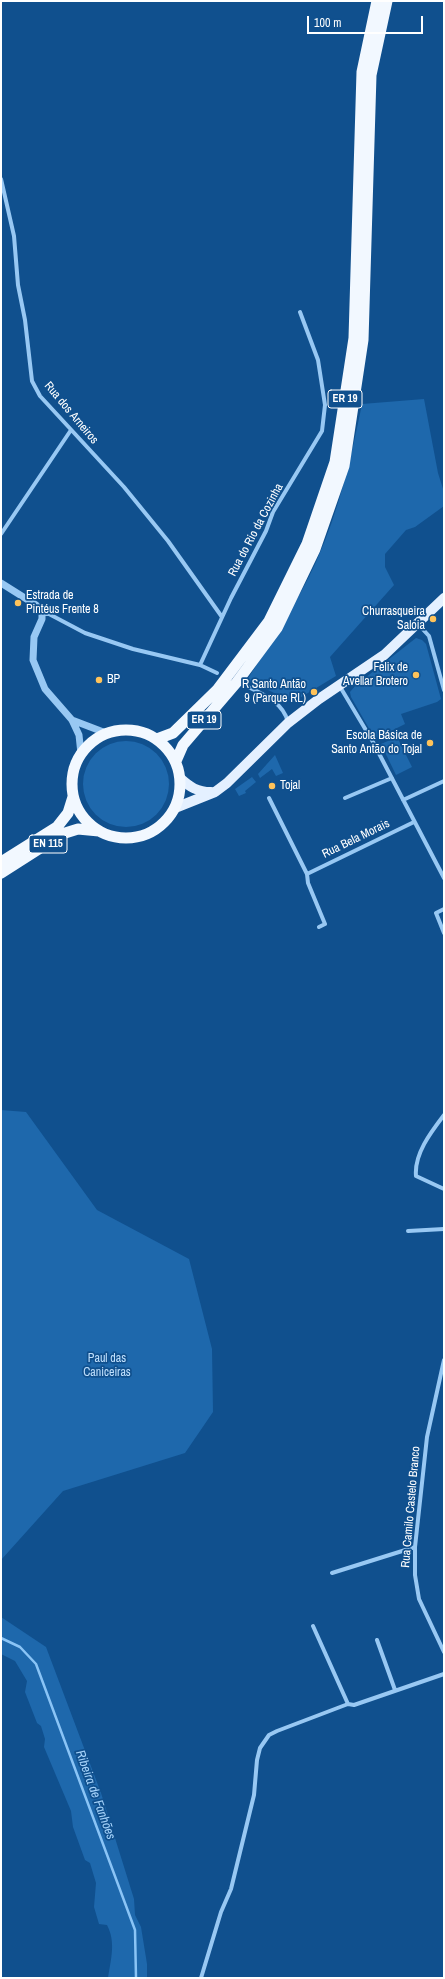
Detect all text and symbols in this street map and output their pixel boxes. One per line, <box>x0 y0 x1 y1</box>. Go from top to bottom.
scale bar <box>309 8 425 34</box>
text: 100 m <box>314 15 341 31</box>
street label: Rua dos Arneiros <box>41 379 101 447</box>
road number: ER 19 <box>328 390 362 408</box>
street label: Rua do Rio da Cozinha <box>226 481 286 579</box>
place label: Estrada de Pintéus Frente 8 <box>26 589 99 617</box>
marker: Estrada de Pintéus Frente 8 <box>13 598 23 608</box>
place label: Churrasqueira Saloia <box>362 605 425 633</box>
marker: Churrasqueira Saloia <box>428 614 438 624</box>
place label: Felix de Avellar Brotero <box>343 661 408 689</box>
marker: Felix de Avellar Brotero <box>411 670 421 680</box>
place label: BP <box>107 673 120 687</box>
marker: BP <box>94 675 104 685</box>
place label: R Santo Antão 9 (Parque RL) <box>242 678 306 706</box>
marker: R Santo Antão 9 (Parque RL) <box>309 687 319 697</box>
road number: ER 19 <box>187 711 221 729</box>
place label: Escola Básica de Santo Antão do Tojal <box>331 729 422 757</box>
marker: Escola Básica de Santo Antão do Tojal <box>425 738 435 748</box>
place label: Tojal <box>280 779 300 793</box>
marker: Tojal <box>267 781 277 791</box>
street label: Rua Bela Morais <box>320 816 392 862</box>
road number: EN 115 <box>29 835 67 853</box>
park label: Paul das Caniceiras <box>83 1352 131 1380</box>
street label: Rua Camilo Castelo Branco <box>399 1446 423 1568</box>
water label: Ribeira de Fanhões <box>72 1748 118 1842</box>

